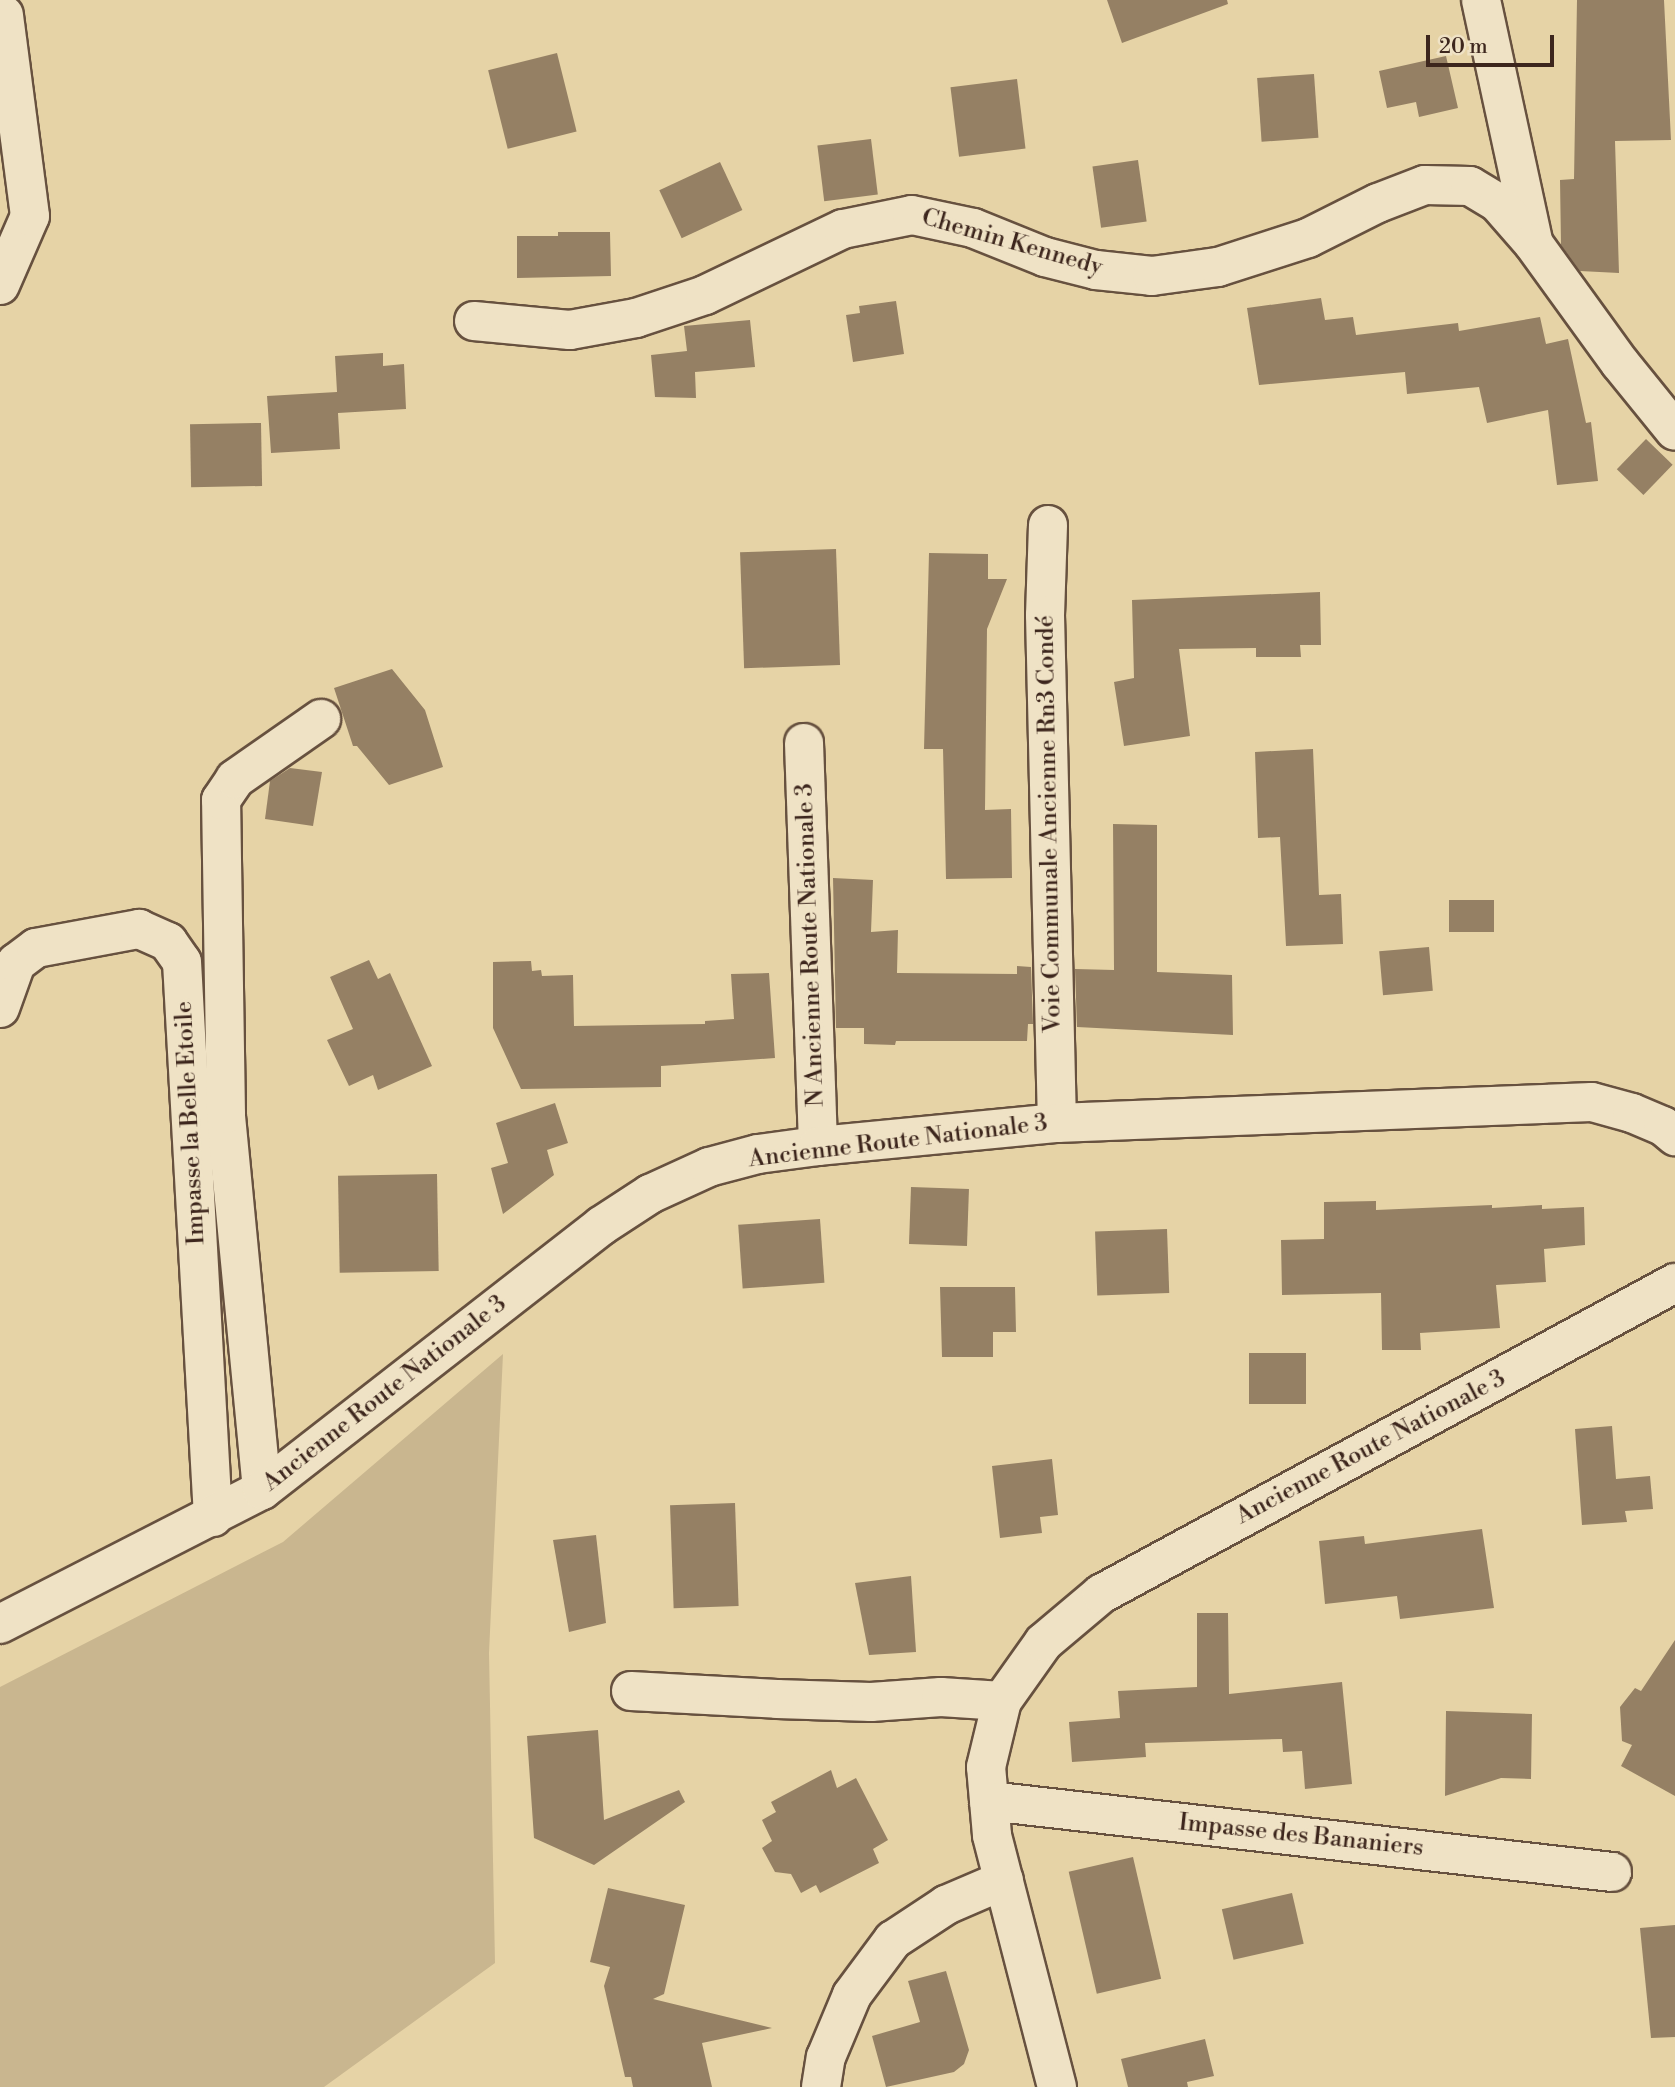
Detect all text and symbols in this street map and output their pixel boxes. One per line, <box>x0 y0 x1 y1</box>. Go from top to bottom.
scale bar <box>1430 21 1558 65</box>
text: 20 m <box>1439 34 1488 60</box>
street label: Chemin Kennedy <box>918 203 1106 283</box>
street label: Voie Communale Ancienne Rn3 Condé <box>1032 615 1068 1033</box>
street label: N Ancienne Route Nationale 3 <box>791 783 831 1107</box>
street label: Impasse la Belle Etoile <box>170 1000 212 1246</box>
street label: Ancienne Route Nationale 3 <box>747 1109 1049 1175</box>
street label: Ancienne Route Nationale 3 <box>258 1290 512 1498</box>
street label: Ancienne Route Nationale 3 <box>1231 1365 1511 1531</box>
street label: Impasse des Bananiers <box>1177 1809 1425 1863</box>

